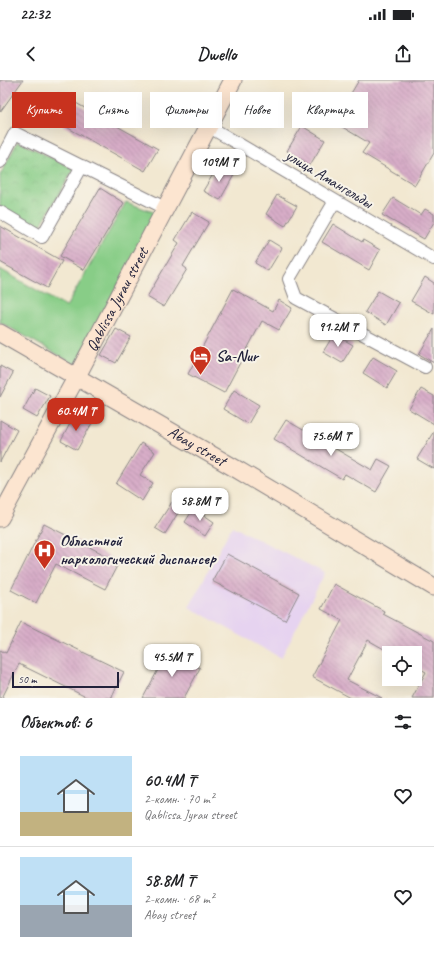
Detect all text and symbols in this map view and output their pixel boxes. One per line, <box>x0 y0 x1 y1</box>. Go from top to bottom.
text: 22:32 <box>20 5 50 24</box>
icon: back <box>20 43 42 65</box>
text: Dwello <box>197 43 237 65</box>
icon: share <box>392 43 414 65</box>
chip: Купить <box>12 92 76 128</box>
chip: Снять <box>84 92 142 128</box>
chip: Фильтры <box>150 92 222 128</box>
chip: Новое <box>230 92 284 128</box>
chip: Квартира <box>292 92 368 128</box>
street label: улица Амангельды <box>281 145 378 214</box>
pin: 109M ₸ <box>186 149 252 183</box>
text: 109M ₸ <box>201 154 237 170</box>
street label: Qablissa Jyrau street <box>82 243 154 355</box>
pin: 91.2M ₸ <box>301 314 375 348</box>
text: 91.2M ₸ <box>319 319 357 335</box>
hotel icon: Sa-Nur <box>187 343 213 376</box>
place label: Sa-Nur <box>216 346 260 366</box>
pin: 60.4M ₸ <box>39 398 113 432</box>
text: 60.4M ₸ <box>56 403 96 419</box>
street label: Abay street <box>164 422 232 472</box>
pin: 75.6M ₸ <box>294 423 368 457</box>
text: 75.6M ₸ <box>311 428 351 444</box>
pin: 58.8M ₸ <box>163 488 237 522</box>
text: 58.8M ₸ <box>181 493 219 509</box>
place label: Областной наркологический диспансер <box>60 531 217 569</box>
hospital icon: Областной наркологический диспансер <box>31 537 57 570</box>
pin: 45.5M ₸ <box>135 644 209 678</box>
map controls <box>382 646 422 686</box>
button: locate <box>382 646 422 686</box>
text: 45.5M ₸ <box>153 649 191 665</box>
scale bar <box>12 670 119 689</box>
text: 50 m <box>18 672 37 686</box>
icon: filters <box>392 711 414 733</box>
text: Объектов: 6 <box>20 712 91 733</box>
text: 60.4M ₸ <box>144 770 195 791</box>
icon: home <box>52 772 100 820</box>
icon: heart <box>392 785 414 807</box>
text: 2-комн. · 70 m² <box>144 791 214 807</box>
text: Qablissa Jyrau street <box>144 807 237 823</box>
text: 58.8M ₸ <box>144 870 195 891</box>
icon: home <box>52 873 100 921</box>
icon: heart <box>392 886 414 908</box>
text: 2-комн. · 68 m² <box>144 891 214 907</box>
text: Abay street <box>144 907 195 923</box>

